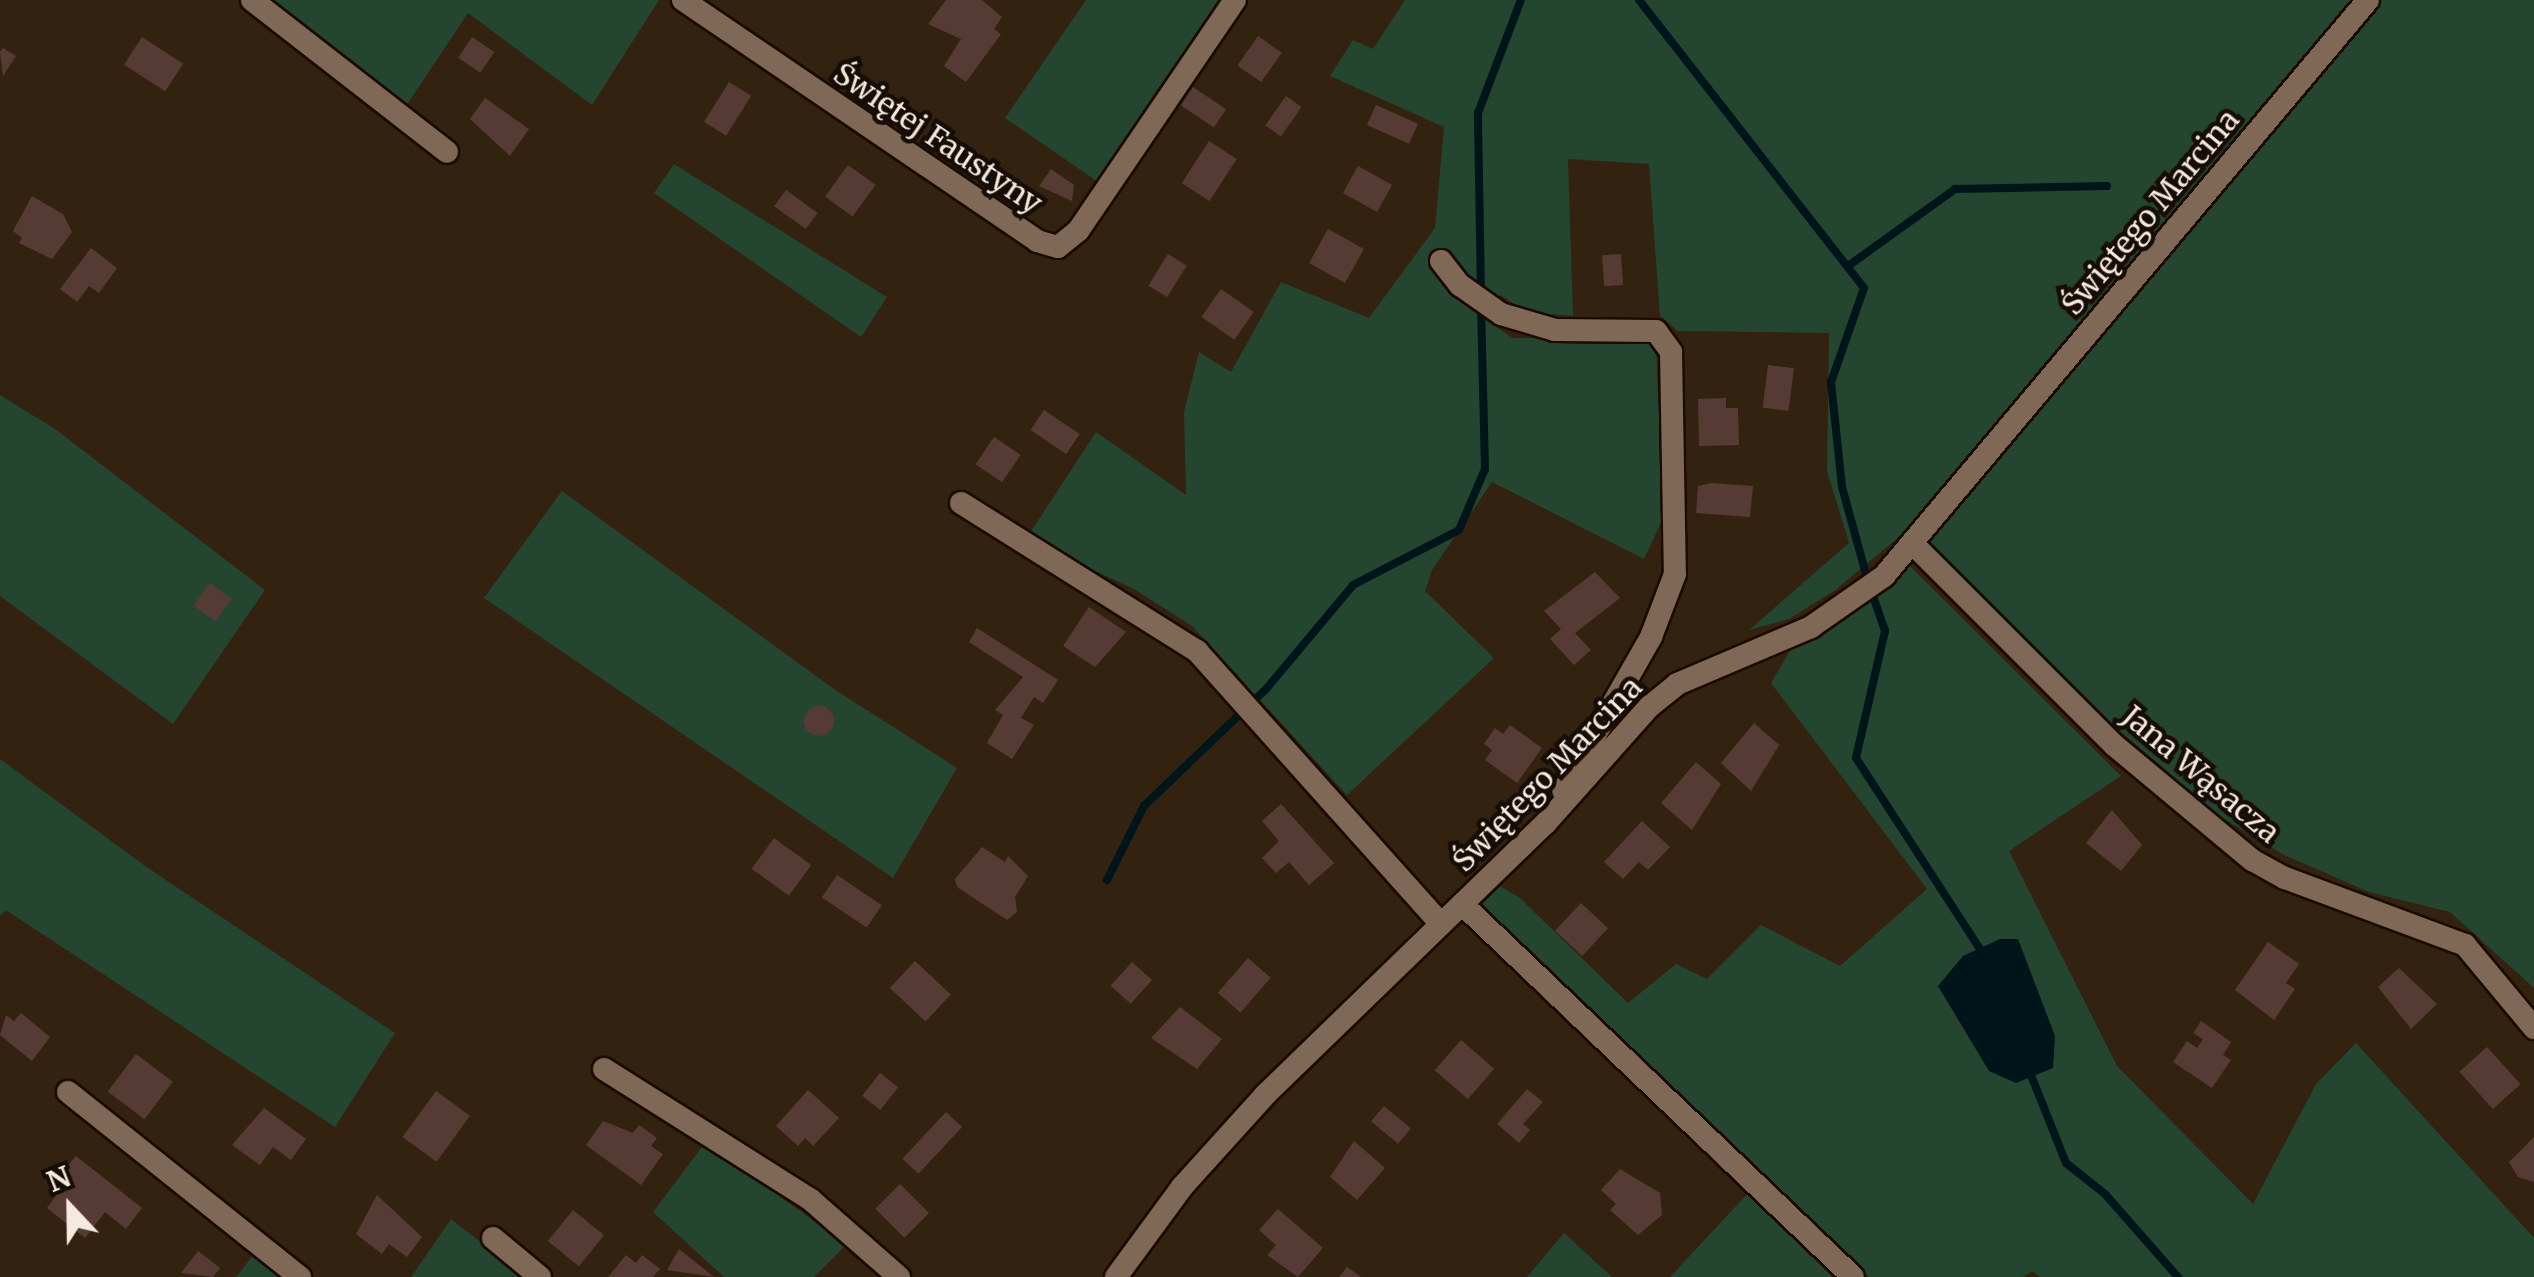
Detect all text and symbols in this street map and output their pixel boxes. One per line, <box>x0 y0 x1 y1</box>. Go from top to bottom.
street label: Świętej Faustyny <box>827 55 1049 221</box>
street label: Świętego Marcina <box>2054 102 2246 322</box>
street label: Świętego Marcina <box>1445 669 1649 879</box>
street label: Jana Wąsacza <box>2115 698 2287 850</box>
north arrow <box>20 1157 120 1257</box>
text: N <box>42 1158 76 1200</box>

